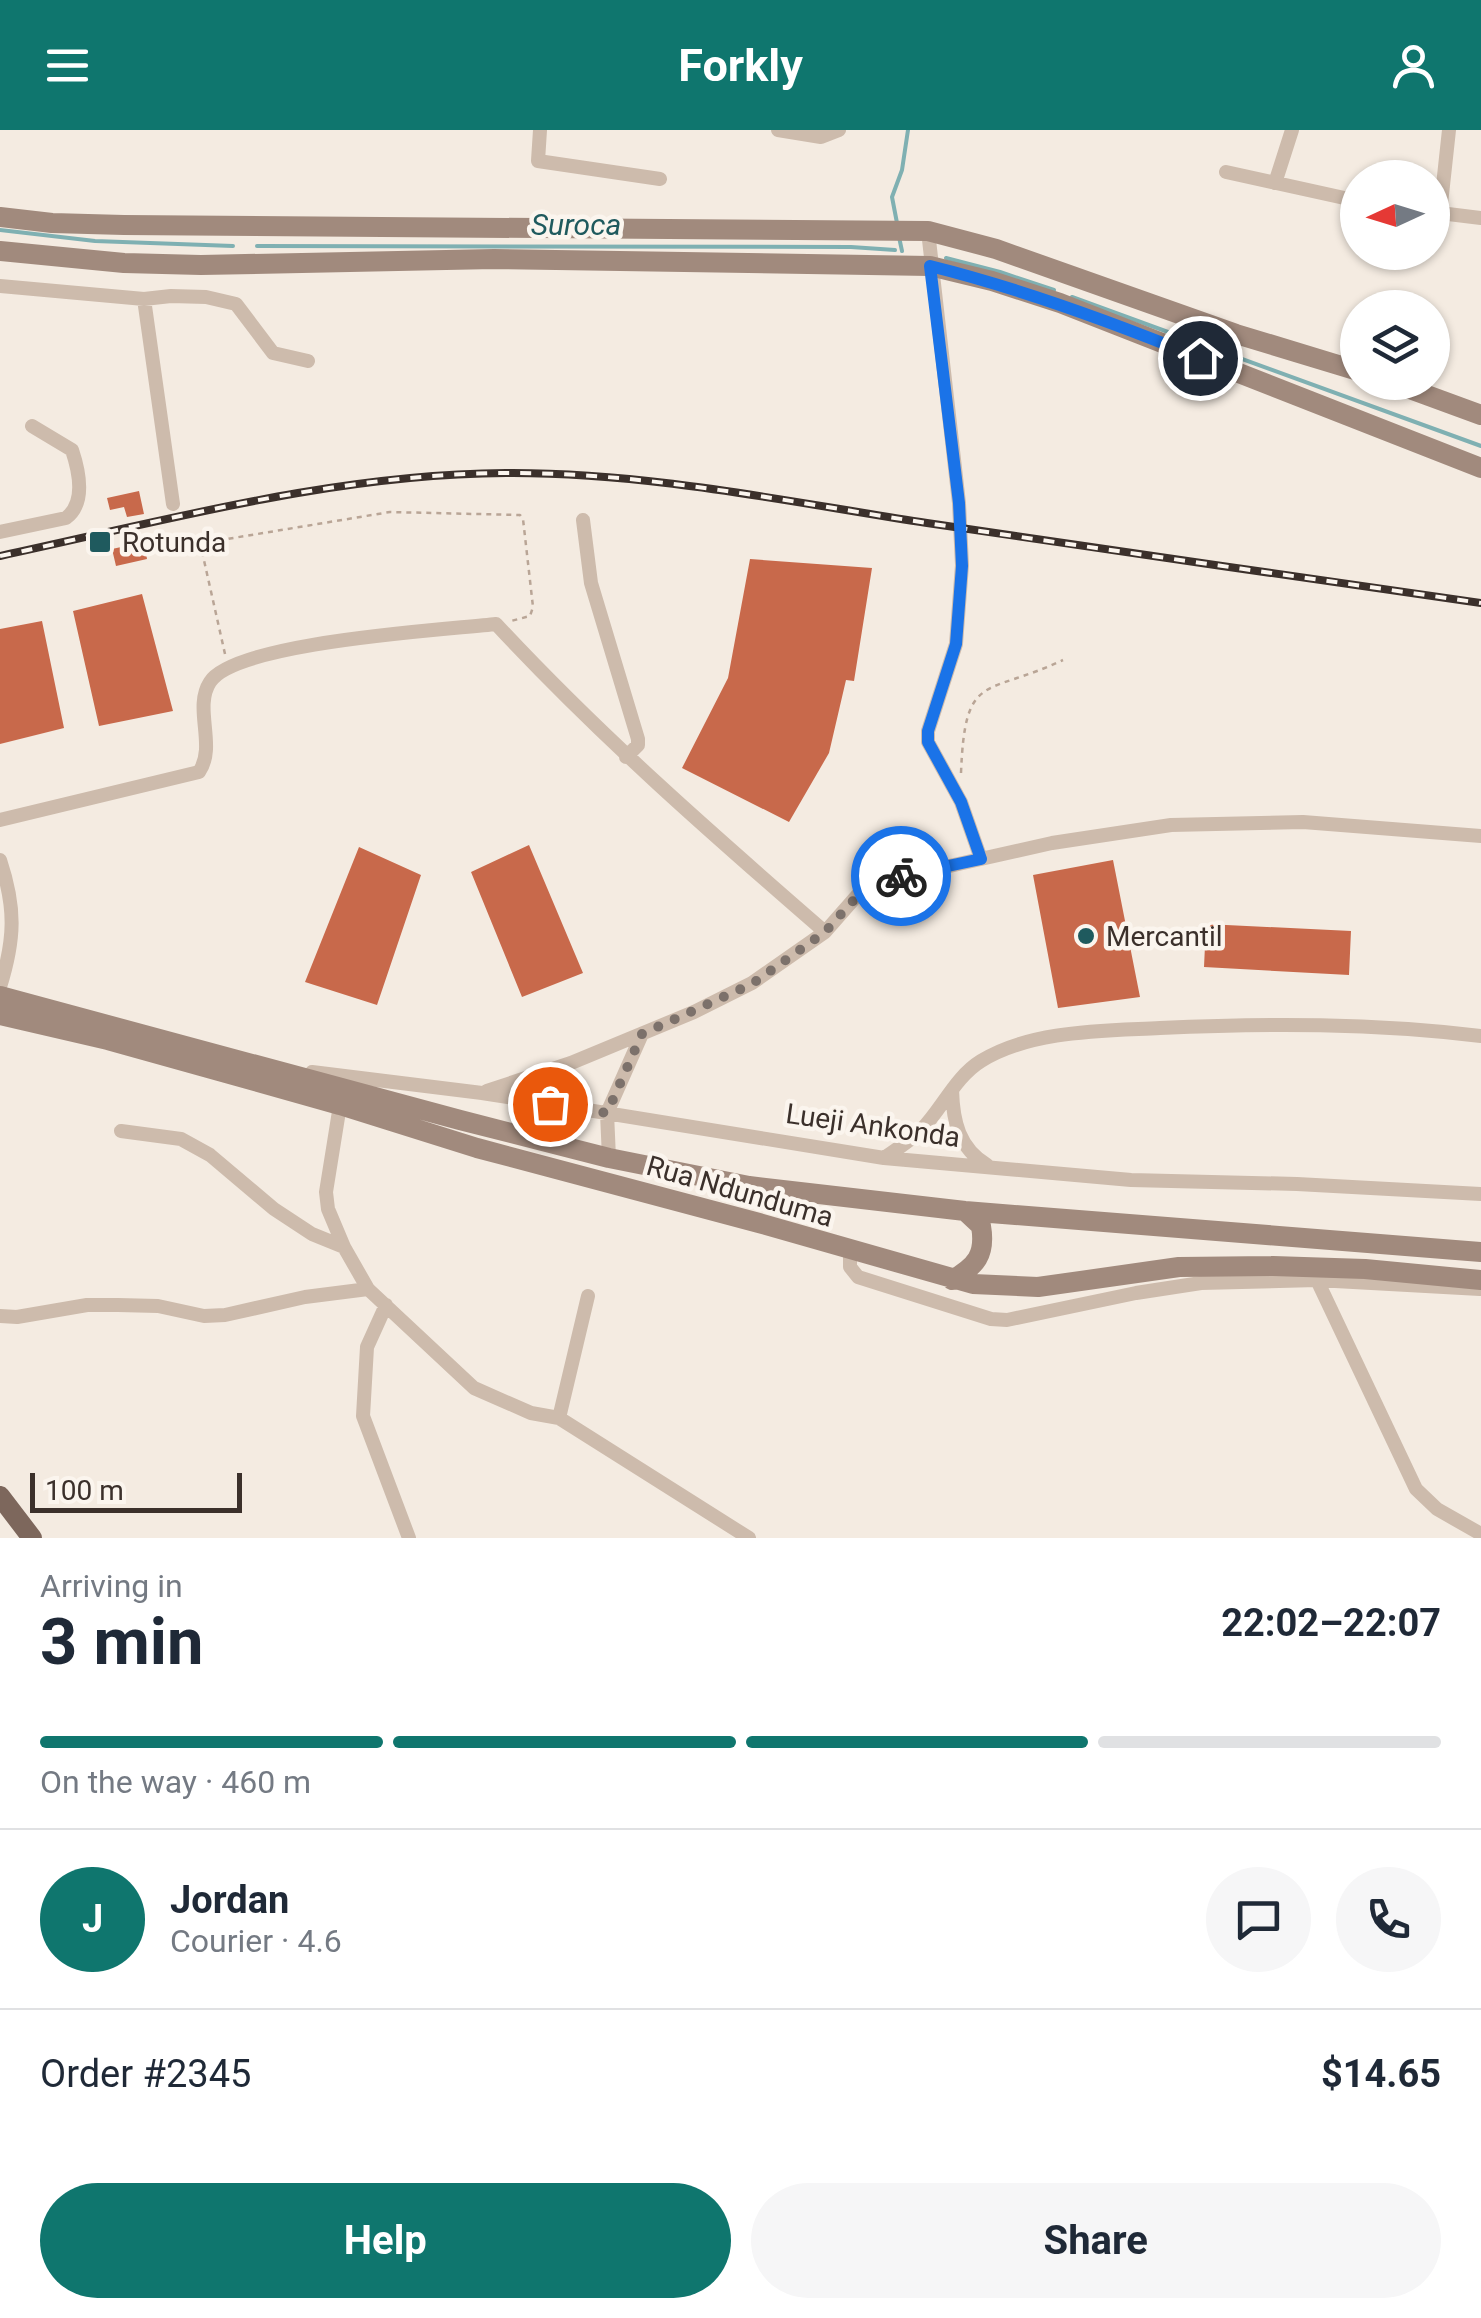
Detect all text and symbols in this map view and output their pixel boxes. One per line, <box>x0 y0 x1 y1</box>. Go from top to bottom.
icon: menu <box>40 38 95 93</box>
icon: person <box>1386 38 1441 93</box>
text: Forkly <box>678 39 803 92</box>
north arrow <box>1340 160 1450 270</box>
map controls <box>1340 160 1450 400</box>
water label: Suroca <box>531 207 621 242</box>
button: layers <box>1340 290 1450 400</box>
pin <box>1158 316 1243 401</box>
icon: home <box>1173 331 1228 386</box>
place label: Rotunda <box>122 526 226 559</box>
marker: Rotunda <box>87 529 113 555</box>
courier <box>851 826 951 926</box>
icon: bike <box>874 849 929 904</box>
place label: Mercantil <box>1106 920 1223 953</box>
marker: Mercantil <box>1075 925 1097 947</box>
pin <box>508 1062 593 1147</box>
icon: bag <box>523 1077 578 1132</box>
street label: Lueji Ankonda <box>784 1097 962 1154</box>
street label: Rua Ndunduma <box>643 1149 837 1234</box>
scale bar <box>30 1468 242 1512</box>
text: 100 m <box>45 1474 124 1507</box>
text: Arriving in <box>40 1567 183 1605</box>
text: 22:02–22:07 <box>1221 1601 1441 1645</box>
text: 3 min <box>40 1604 203 1680</box>
text: On the way · 460 m <box>40 1763 311 1801</box>
button: chat <box>1206 1867 1311 1972</box>
button: phone <box>1336 1867 1441 1972</box>
text: Jordan <box>170 1878 289 1922</box>
text: J <box>82 1897 103 1941</box>
text: Courier · 4.6 <box>170 1922 342 1960</box>
text: Order #2345 <box>40 2052 251 2096</box>
text: $14.65 <box>1321 2052 1441 2096</box>
button: Help <box>40 2183 731 2298</box>
button: Share <box>751 2183 1441 2298</box>

